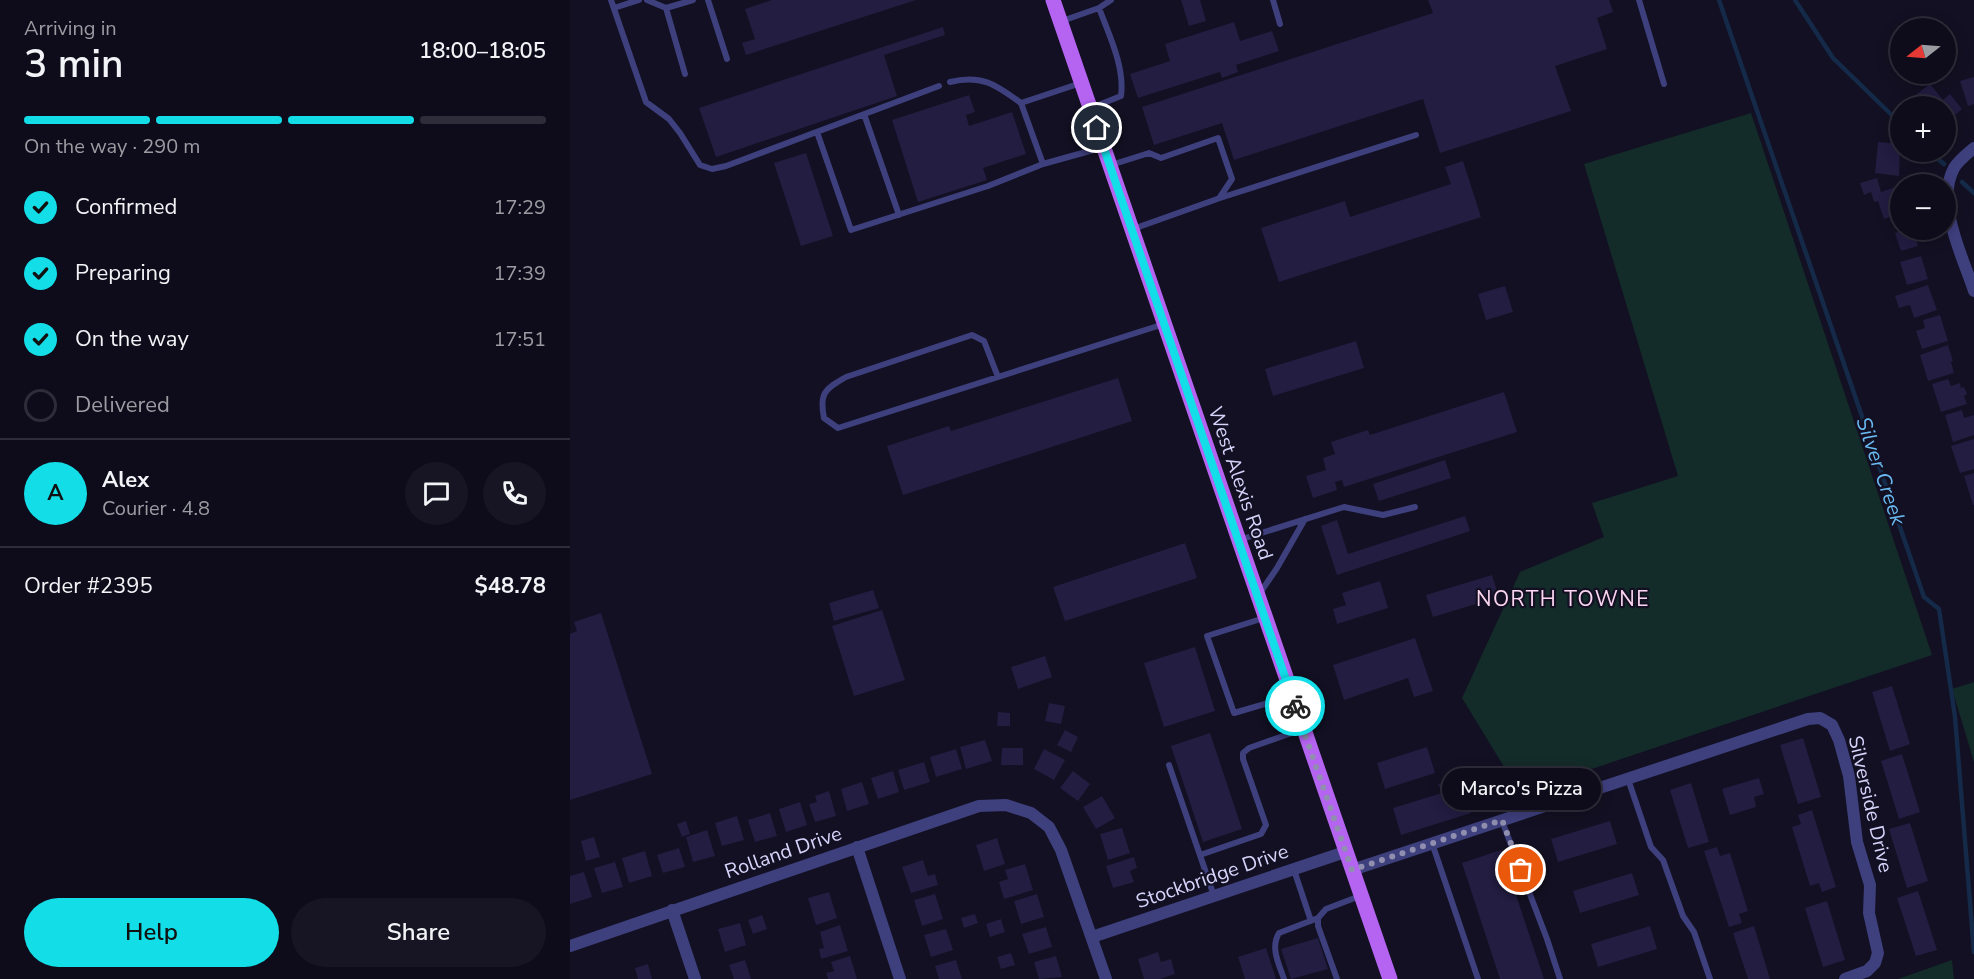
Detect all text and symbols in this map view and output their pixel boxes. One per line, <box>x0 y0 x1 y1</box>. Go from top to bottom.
text: Arriving in <box>24 15 117 42</box>
north arrow <box>1890 18 1956 84</box>
map controls <box>1890 18 1956 240</box>
text: 18:00–18:05 <box>419 36 546 66</box>
text: 3 min <box>24 38 123 91</box>
button: + <box>1890 96 1956 162</box>
pin <box>1071 102 1122 153</box>
icon: home <box>1080 111 1113 144</box>
text: On the way · 290 m <box>24 133 200 160</box>
button: − <box>1890 174 1956 240</box>
icon: check <box>24 191 57 224</box>
text: Confirmed <box>75 192 177 222</box>
text: 17:29 <box>493 194 546 221</box>
icon: check <box>24 257 57 290</box>
text: Preparing <box>75 258 171 288</box>
text: 17:39 <box>493 260 546 287</box>
icon: check <box>24 323 57 356</box>
text: On the way <box>75 324 189 354</box>
text: 17:51 <box>493 326 546 353</box>
text: Delivered <box>75 390 170 420</box>
street label: West Alexis Road <box>1202 403 1279 563</box>
water label: Silver Creek <box>1849 413 1913 529</box>
button: chat <box>405 462 468 525</box>
button: phone <box>483 462 546 525</box>
text: Alex <box>102 465 149 495</box>
text: A <box>47 478 64 508</box>
text: Courier · 4.8 <box>102 495 210 522</box>
text: Order #2395 <box>24 571 153 601</box>
text: $48.78 <box>475 571 546 601</box>
district label: NORTH TOWNE <box>1476 585 1650 613</box>
courier <box>1265 676 1325 736</box>
icon: bike <box>1279 690 1312 723</box>
street label: Silverside Drive <box>1842 733 1899 875</box>
callout: Marco's Pizza <box>1442 768 1600 810</box>
text: Marco's Pizza <box>1460 775 1583 802</box>
street label: Rolland Drive <box>721 820 845 885</box>
street label: Stockbridge Drive <box>1132 838 1292 915</box>
pin <box>1495 844 1546 895</box>
icon: bag <box>1504 853 1537 886</box>
button: Help <box>24 898 279 967</box>
button: Share <box>291 898 546 967</box>

